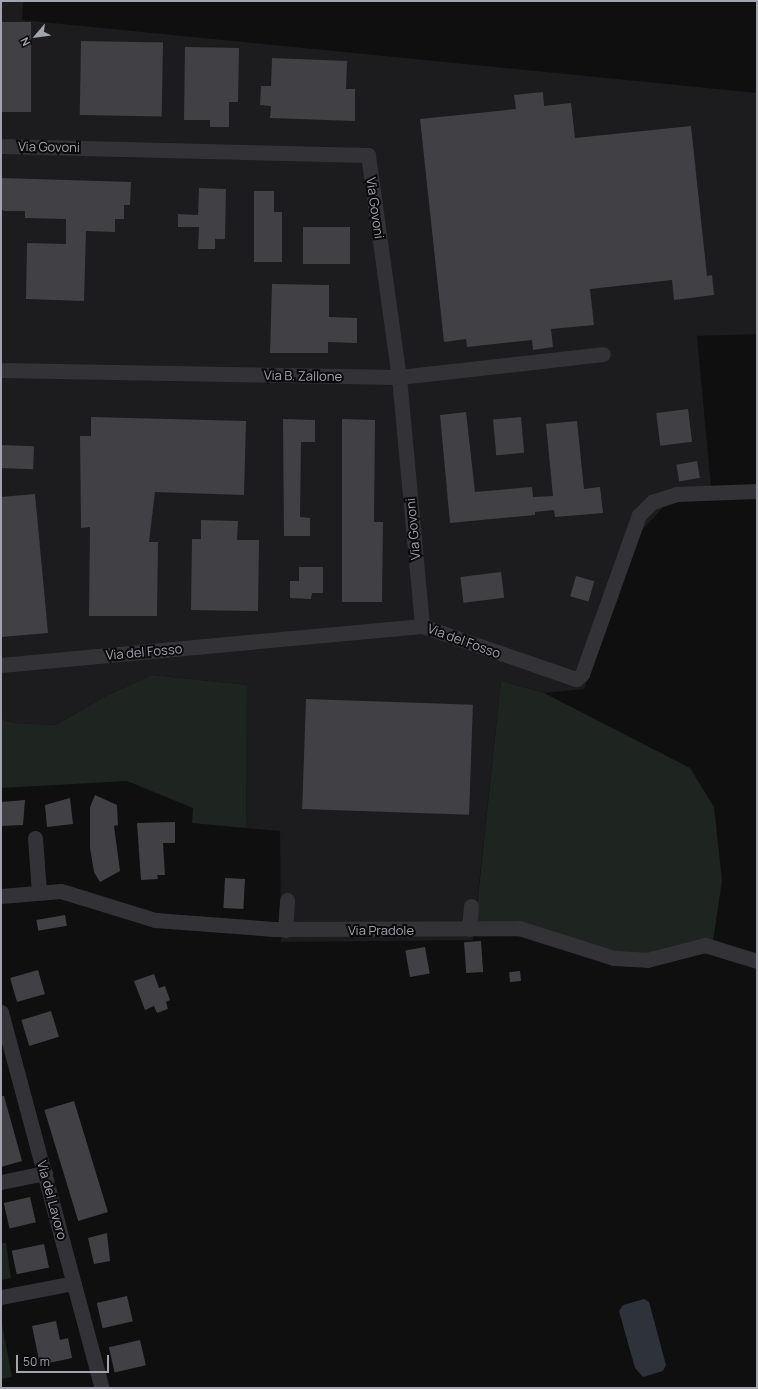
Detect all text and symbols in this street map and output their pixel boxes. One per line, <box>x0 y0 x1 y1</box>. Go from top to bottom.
north arrow <box>16 16 56 56</box>
text: N <box>16 35 33 49</box>
street label: Via Govoni <box>18 139 80 155</box>
street label: Via Govoni <box>363 176 387 240</box>
street label: Via B. Zallone <box>264 368 342 384</box>
street label: Via Govoni <box>403 498 423 560</box>
street label: Via del Fosso <box>425 621 503 661</box>
street label: Via del Fosso <box>105 641 183 663</box>
street label: Via Pradole <box>348 922 414 938</box>
street label: Via del Lavoro <box>34 1159 70 1241</box>
scale bar <box>18 1347 111 1373</box>
text: 50 m <box>23 1353 50 1370</box>

